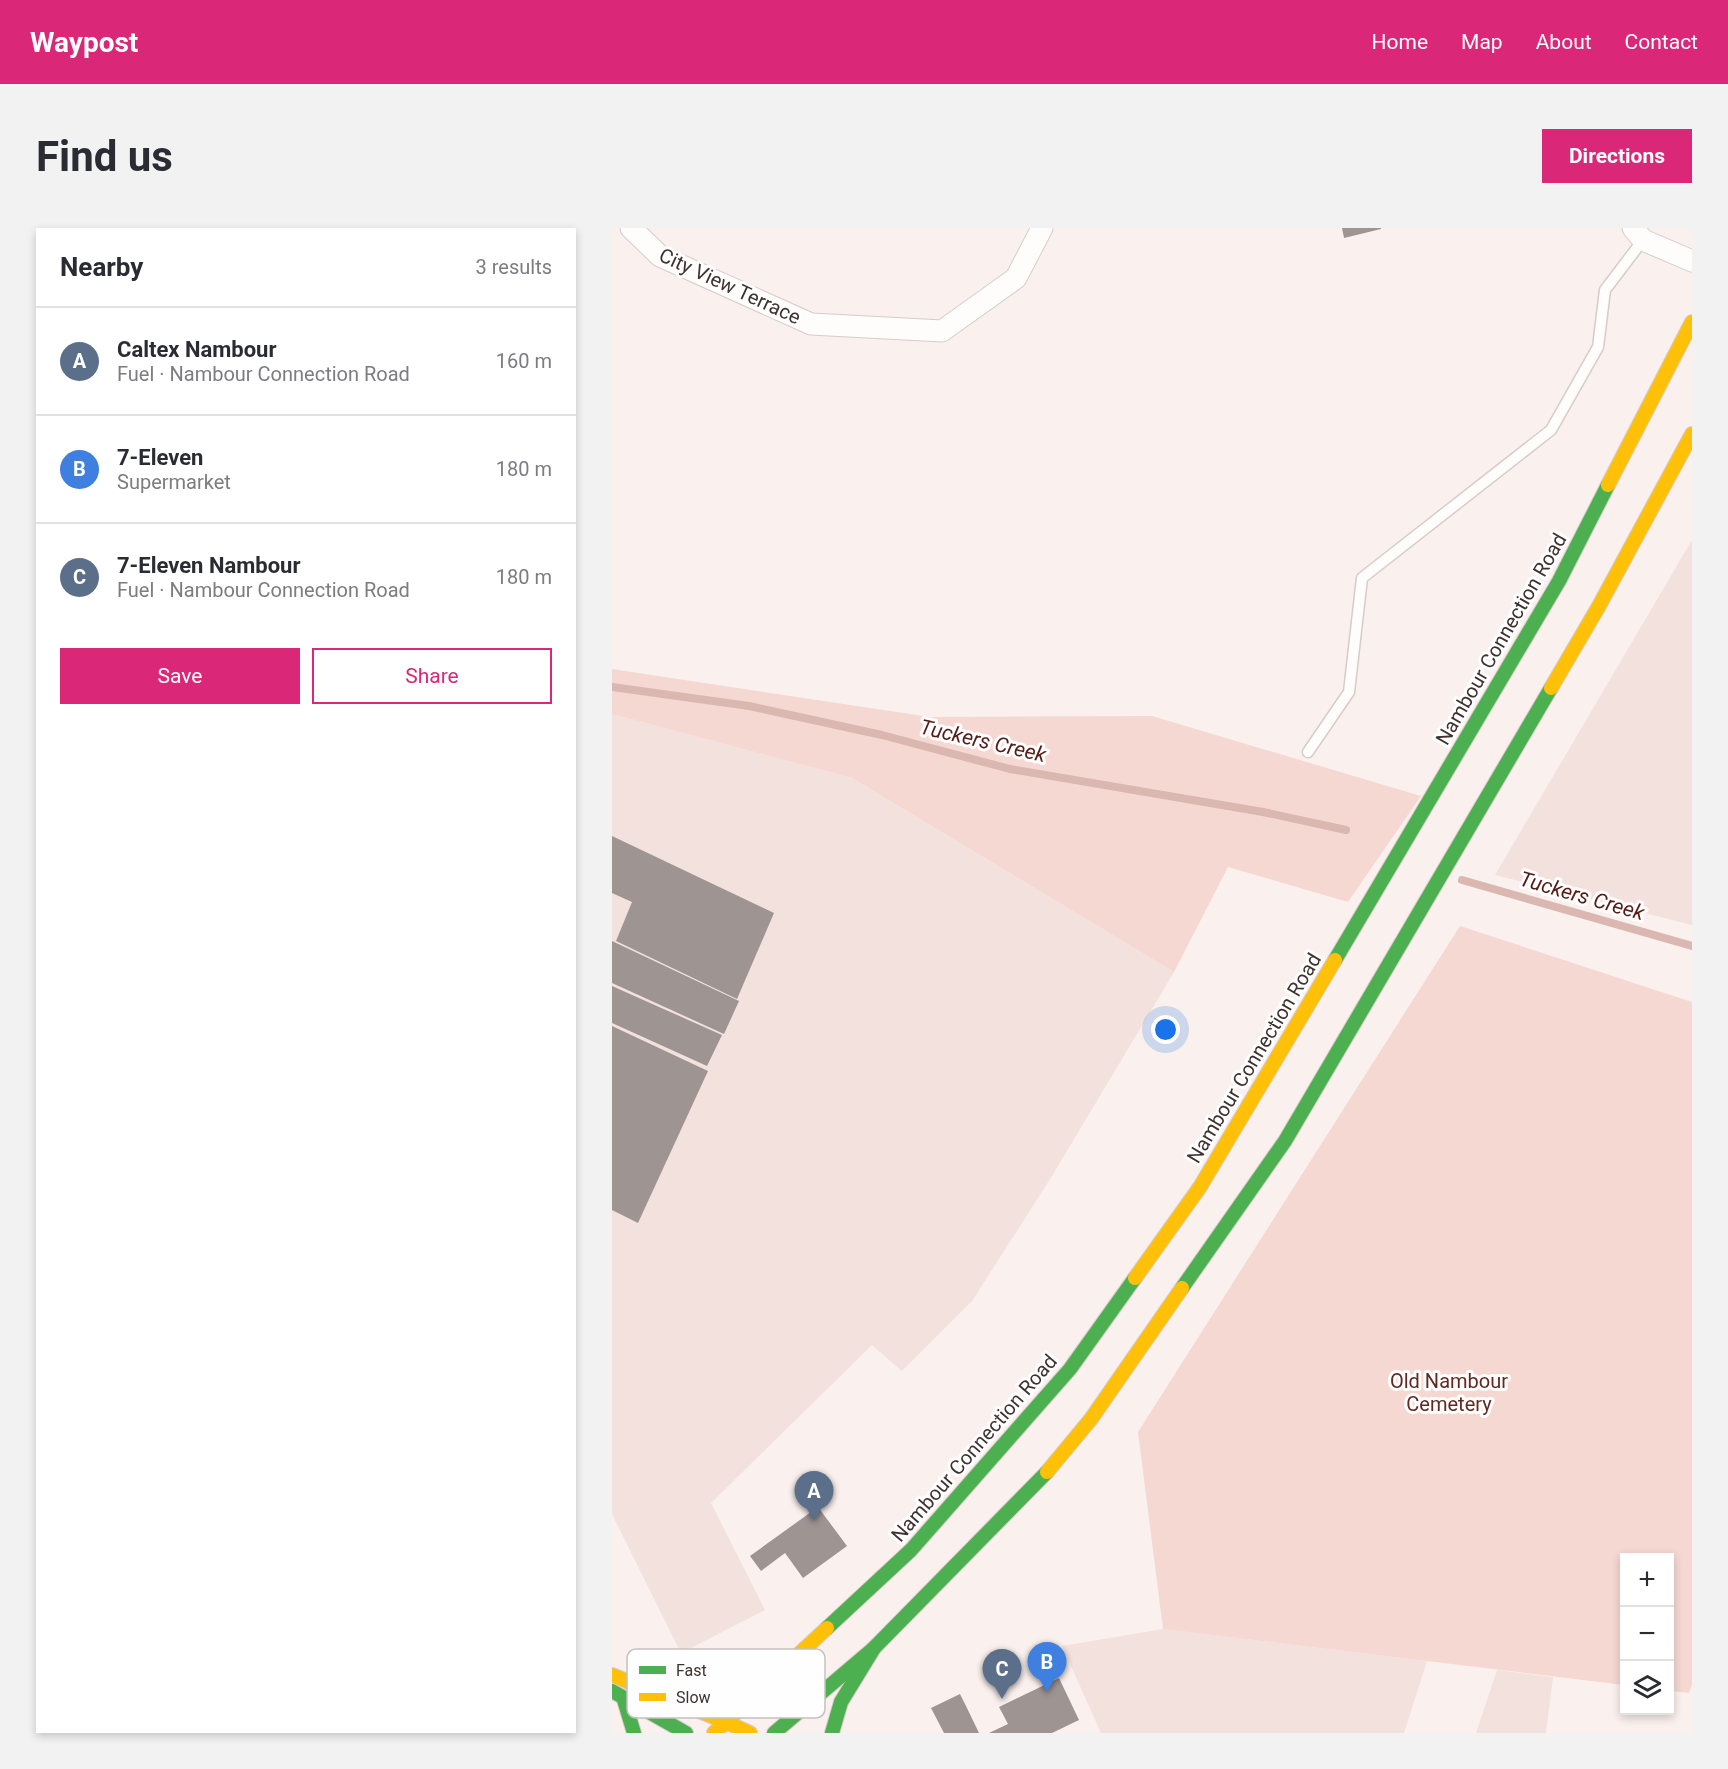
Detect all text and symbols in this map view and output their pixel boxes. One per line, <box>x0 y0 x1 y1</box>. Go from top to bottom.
text: Waypost <box>30 26 138 59</box>
text: Home <box>1372 30 1428 54</box>
text: Map <box>1461 30 1503 54</box>
text: About <box>1536 30 1592 54</box>
text: Contact <box>1625 30 1698 54</box>
button: Directions <box>1542 129 1692 183</box>
text: Find us <box>36 132 173 181</box>
street label: City View Terrace <box>655 243 805 329</box>
text: Nearby <box>60 252 143 282</box>
text: 3 results <box>476 255 552 279</box>
text: Caltex Nambour <box>117 337 277 362</box>
text: A <box>73 349 86 373</box>
text: 160 m <box>496 349 552 373</box>
text: Fuel · Nambour Connection Road <box>117 362 410 386</box>
text: 7-Eleven <box>117 445 203 470</box>
text: B <box>73 457 86 481</box>
text: 180 m <box>496 457 552 481</box>
text: Supermarket <box>117 470 231 494</box>
street label: Nambour Connection Road <box>1431 529 1571 749</box>
text: 7-Eleven Nambour <box>117 553 300 578</box>
text: C <box>73 565 86 589</box>
text: 180 m <box>496 565 552 589</box>
text: Fuel · Nambour Connection Road <box>117 578 410 602</box>
button: Save <box>60 648 300 704</box>
button: Share <box>312 648 552 704</box>
water label: Tuckers Creek <box>918 715 1049 767</box>
water label: Tuckers Creek <box>1517 867 1648 925</box>
street label: Nambour Connection Road <box>1182 949 1326 1167</box>
your location <box>1151 1015 1180 1044</box>
street label: Nambour Connection Road <box>886 1349 1062 1547</box>
park label: Old Nambour Cemetery <box>1390 1369 1508 1416</box>
pin: A <box>794 1472 834 1521</box>
map controls <box>1620 1553 1674 1715</box>
button: + <box>1620 1553 1674 1607</box>
button: − <box>1620 1607 1674 1661</box>
pin: B <box>1028 1642 1066 1692</box>
legend <box>627 1649 825 1718</box>
pin: C <box>982 1650 1022 1699</box>
text: Fast <box>676 1661 707 1680</box>
button: layers <box>1620 1661 1674 1715</box>
text: Slow <box>676 1688 711 1707</box>

